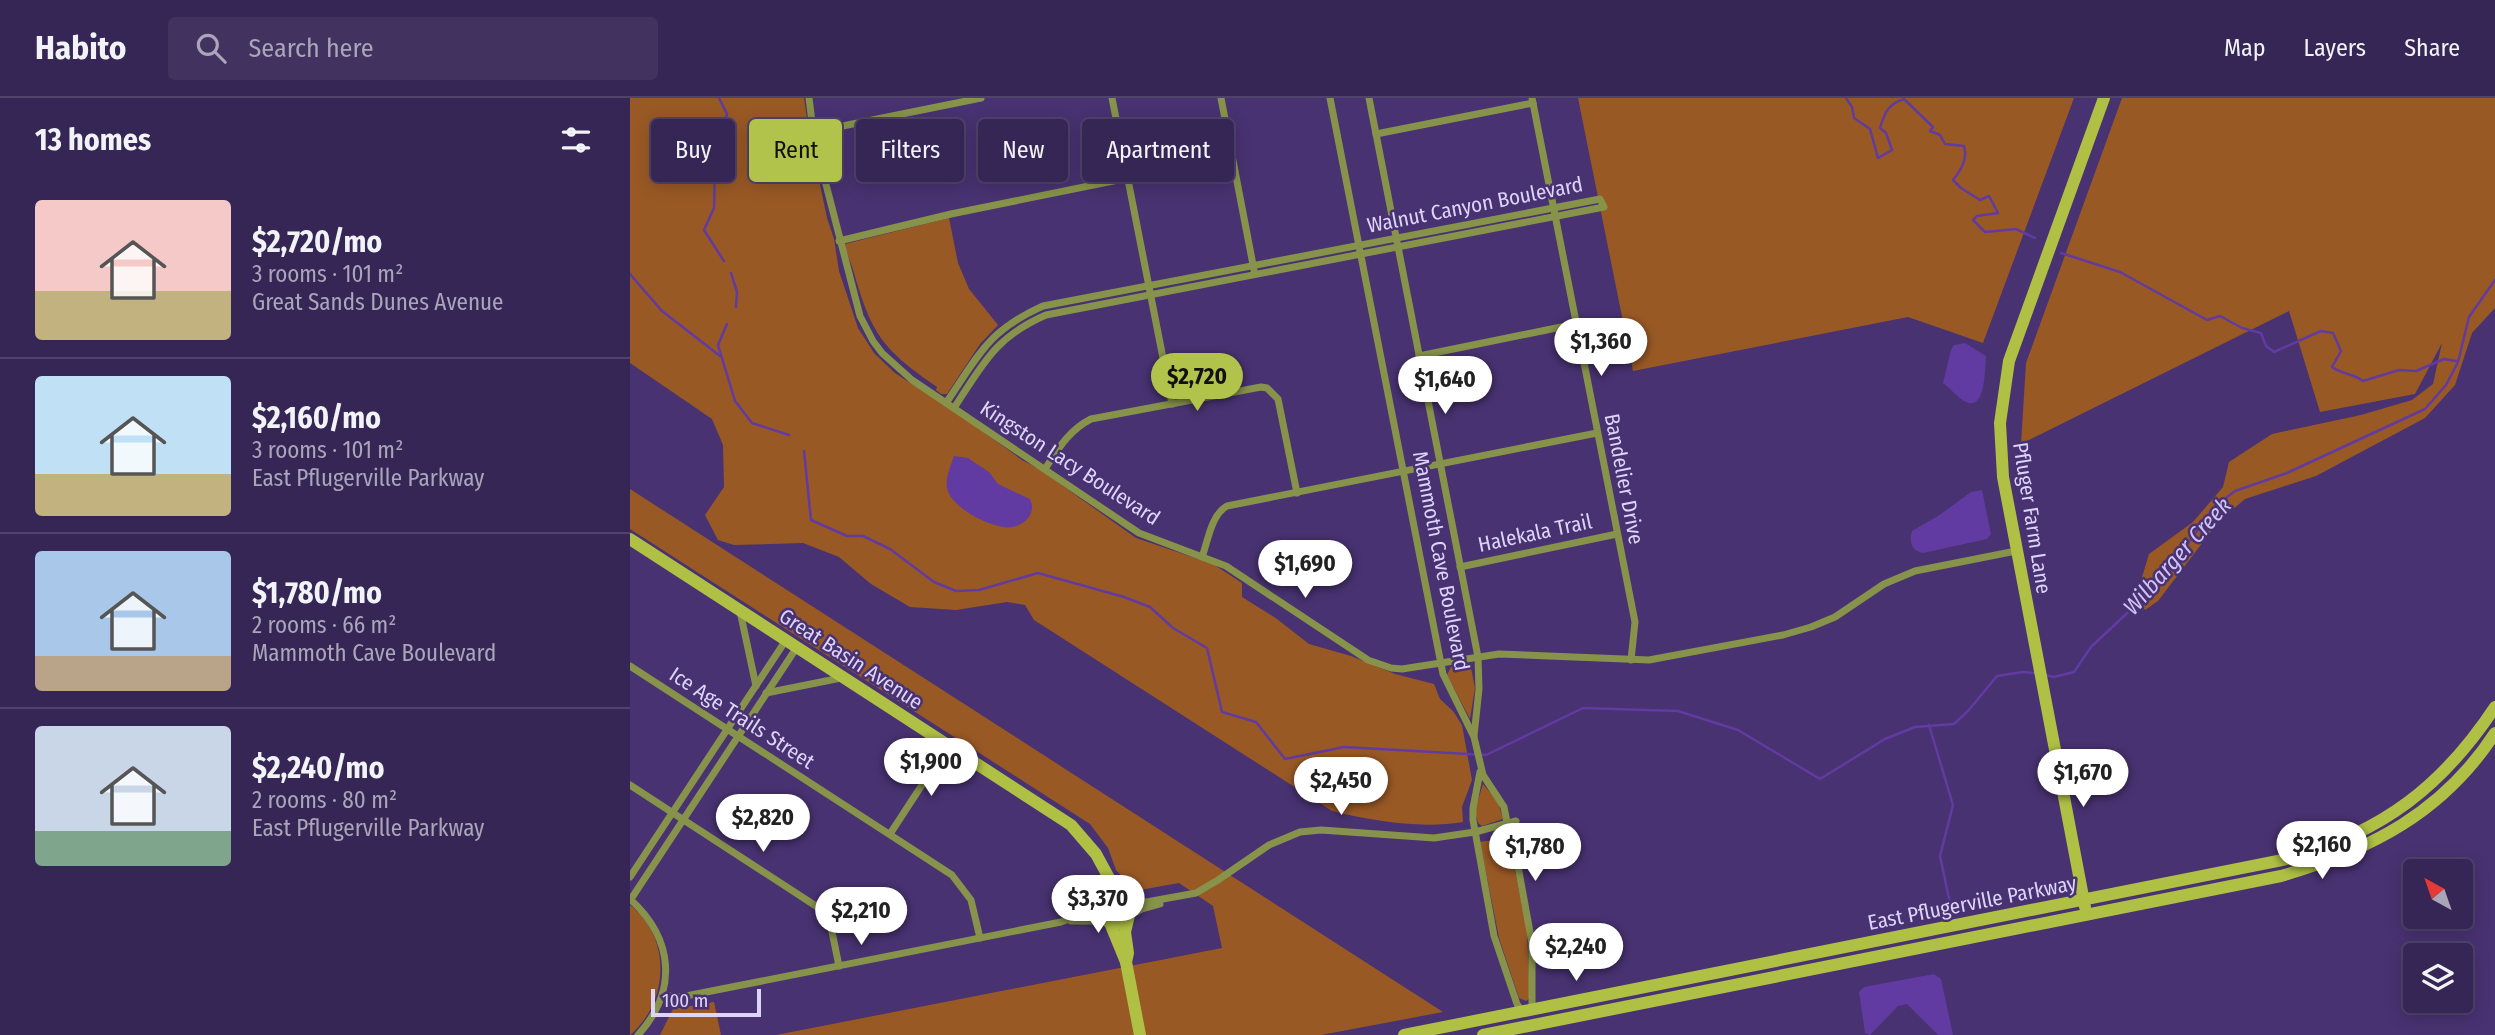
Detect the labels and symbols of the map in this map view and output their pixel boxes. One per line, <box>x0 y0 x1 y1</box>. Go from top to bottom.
street label: Walnut Canyon Boulevard <box>1365 171 1585 239</box>
pin: $1,360 <box>1544 318 1658 378</box>
pin: $2,720 <box>1140 354 1254 413</box>
pin: $1,640 <box>1388 356 1502 416</box>
street label: Kingston Lacy Boulevard <box>975 395 1165 531</box>
street label: Bandelier Drive <box>1599 412 1649 546</box>
street label: Pfluger Farm Lane <box>2007 440 2057 596</box>
street label: Mammoth Cave Boulevard <box>1407 449 1475 673</box>
water label: Wilbarger Creek <box>2117 492 2237 620</box>
street label: Halekala Trail <box>1476 508 1595 558</box>
pin: $1,690 <box>1248 540 1362 600</box>
street label: Great Basin Avenue <box>774 603 928 715</box>
street label: Ice Age Trails Street <box>665 661 820 775</box>
pin: $1,900 <box>874 738 988 798</box>
pin: $1,670 <box>2026 750 2140 809</box>
pin: $2,450 <box>1284 758 1398 817</box>
pin: $2,820 <box>706 794 820 854</box>
pin: $2,160 <box>2265 822 2379 881</box>
pin: $1,780 <box>1478 824 1592 883</box>
north arrow <box>2403 859 2473 929</box>
street label: East Pflugerville Parkway <box>1865 870 2079 936</box>
pin: $3,370 <box>1041 876 1155 935</box>
pin: $2,210 <box>804 888 918 947</box>
pin: $2,240 <box>1519 924 1633 983</box>
scale bar <box>651 986 761 1018</box>

